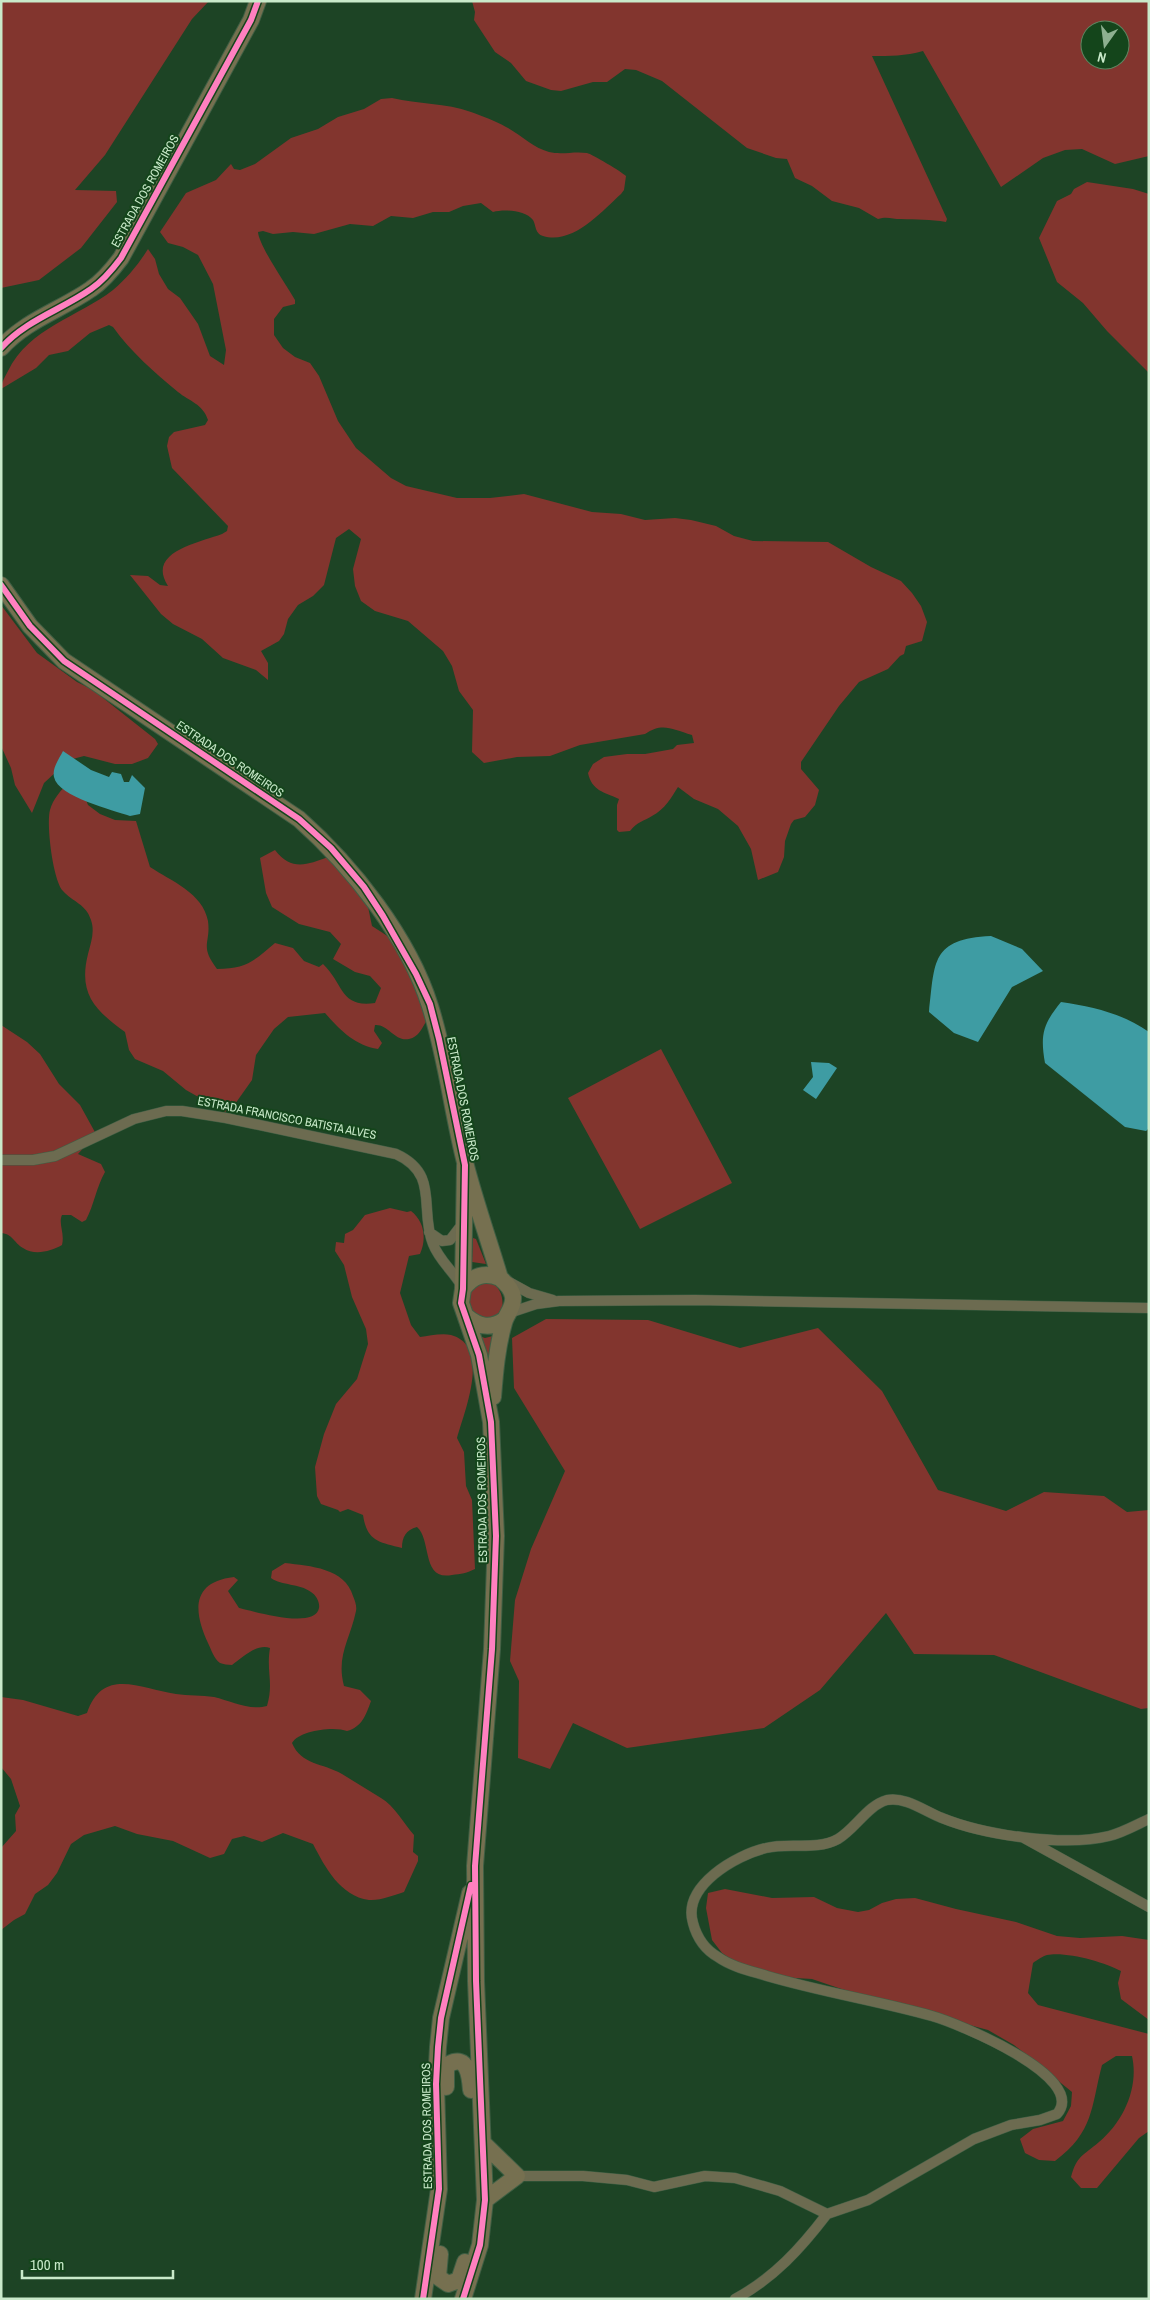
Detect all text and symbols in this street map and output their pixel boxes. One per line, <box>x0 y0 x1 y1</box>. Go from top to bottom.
north arrow <box>1080 20 1130 70</box>
text: N <box>1096 48 1108 67</box>
street label: ESTRADA DOS ROMEIROS <box>107 132 183 250</box>
street label: ESTRADA DOS ROMEIROS <box>173 717 287 801</box>
street label: ESTRADA DOS ROMEIROS <box>443 1035 483 1163</box>
street label: ESTRADA FRANCISCO BATISTA ALVES <box>196 1093 378 1143</box>
street label: ESTRADA DOS ROMEIROS <box>473 1436 491 1563</box>
street label: ESTRADA DOS ROMEIROS <box>418 2062 436 2189</box>
scale bar <box>22 2248 174 2280</box>
text: 100 m <box>30 2254 64 2275</box>

